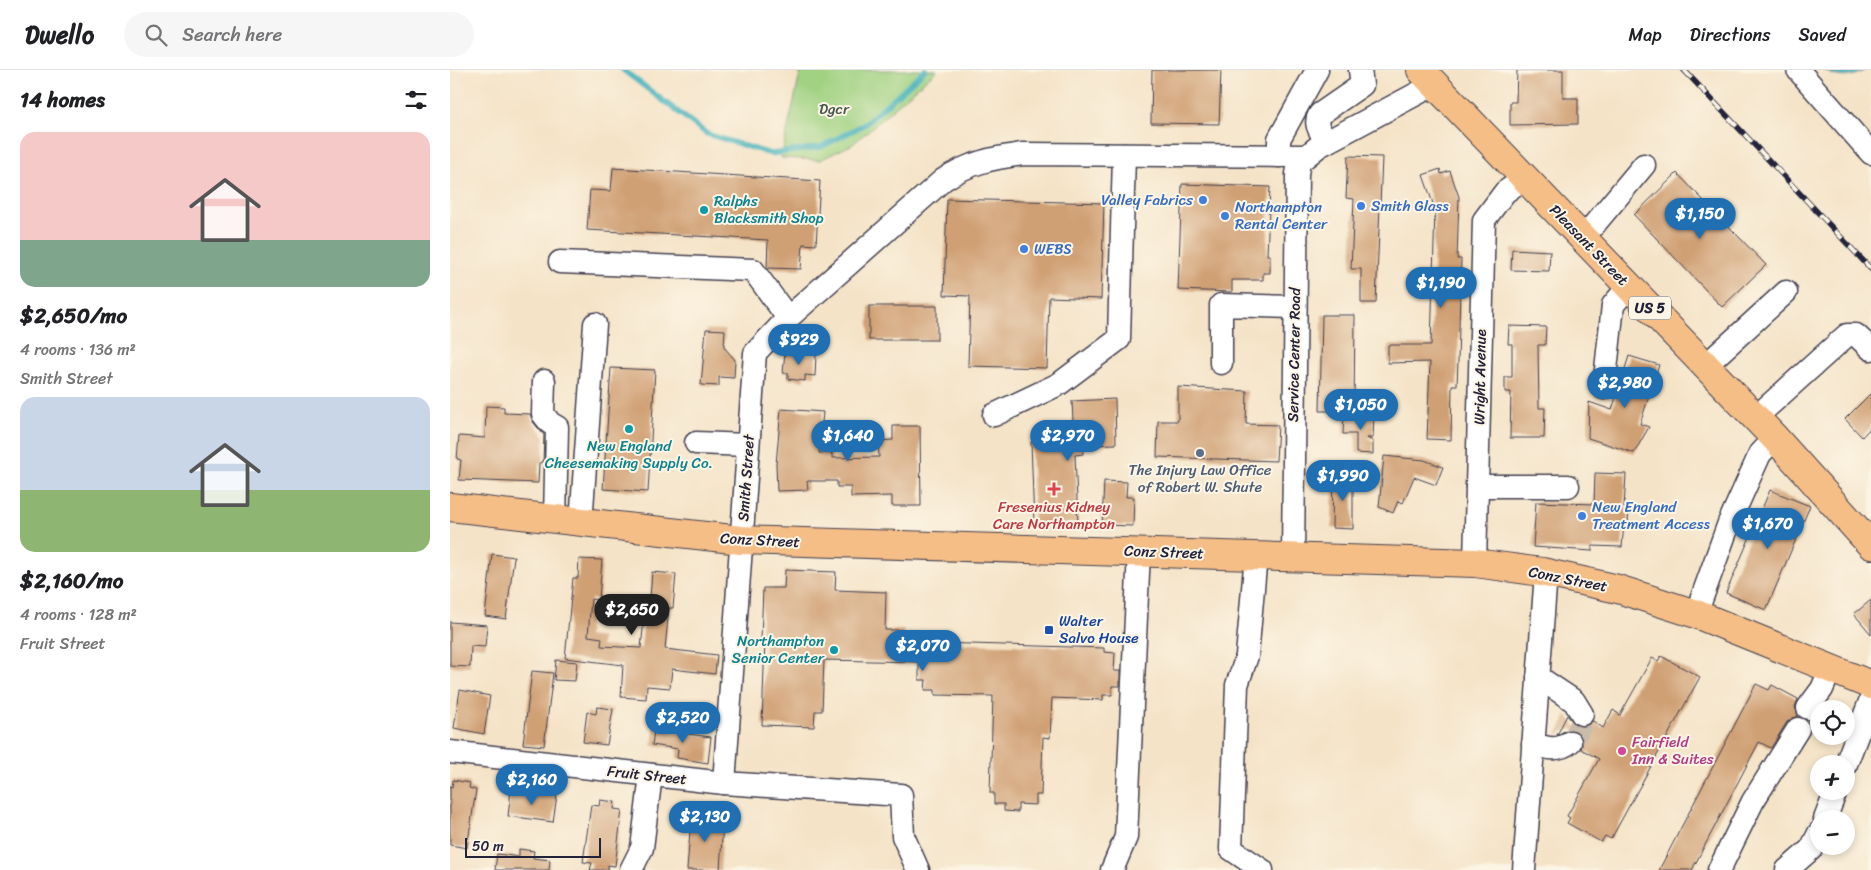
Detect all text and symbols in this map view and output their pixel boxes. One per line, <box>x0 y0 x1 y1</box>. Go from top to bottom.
search box <box>124 12 474 57</box>
text: Dwello <box>25 14 94 56</box>
text: Search here <box>182 18 282 51</box>
text: Map <box>1629 19 1662 51</box>
text: Directions <box>1690 19 1771 51</box>
text: Saved <box>1799 19 1846 51</box>
icon: search <box>142 21 170 49</box>
text: 14 homes <box>20 81 105 119</box>
icon: filters <box>402 86 430 114</box>
park label: Dgcr <box>819 96 850 122</box>
icon: home <box>180 165 270 255</box>
place label: Valley Fabrics <box>1101 187 1193 213</box>
place label: Ralphs Blacksmith Shop <box>714 188 824 231</box>
place label: Smith Glass <box>1371 193 1449 219</box>
marker: Valley Fabrics <box>1197 194 1209 206</box>
place label: Northampton Rental Center <box>1235 194 1328 237</box>
street label: Pleasant Street <box>1543 198 1635 292</box>
pin: $1,150 <box>1659 198 1741 240</box>
text: $1,150 <box>1676 199 1724 228</box>
marker: Smith Glass <box>1355 200 1367 212</box>
marker: Ralphs Blacksmith Shop <box>698 204 710 216</box>
marker: Northampton Rental Center <box>1219 210 1231 222</box>
place label: WEBS <box>1034 236 1072 262</box>
marker: WEBS <box>1018 243 1030 255</box>
pin: $1,190 <box>1400 266 1482 309</box>
text: $1,190 <box>1417 268 1465 297</box>
street label: Service Center Road <box>1280 286 1308 422</box>
text: $2,650/mo <box>20 297 127 335</box>
road number: US 5 <box>1629 297 1671 320</box>
pin: $929 <box>769 324 829 366</box>
text: $929 <box>779 325 819 354</box>
street label: Wright Avenue <box>1466 329 1494 425</box>
text: 4 rooms · 136 m² <box>20 335 136 364</box>
text: Smith Street <box>20 364 113 393</box>
pin: $2,980 <box>1584 366 1666 409</box>
text: $2,980 <box>1598 368 1652 397</box>
pin: $1,050 <box>1320 388 1402 431</box>
text: $1,050 <box>1335 390 1387 419</box>
pin: $1,640 <box>807 420 889 462</box>
pin: $2,970 <box>1027 420 1109 462</box>
text: $1,640 <box>822 421 874 450</box>
text: $2,970 <box>1041 421 1095 450</box>
marker: New England Cheesemaking Supply Co. <box>623 423 635 435</box>
icon: home <box>180 430 270 520</box>
place label: New England Cheesemaking Supply Co. <box>545 433 713 476</box>
street label: Smith Street <box>730 433 762 522</box>
marker: The Injury Law Office of Robert W. Shute <box>1194 447 1206 459</box>
place label: The Injury Law Office of Robert W. Shute <box>1128 457 1272 500</box>
pin: $1,990 <box>1302 460 1384 502</box>
text: $1,990 <box>1317 461 1369 490</box>
marker: Fresenius Kidney Care Northampton <box>1047 482 1061 496</box>
place label: Fresenius Kidney Care Northampton <box>993 494 1115 537</box>
place label: New England Treatment Access <box>1592 494 1711 537</box>
pin: $1,670 <box>1727 508 1809 550</box>
text: $1,670 <box>1743 509 1793 538</box>
marker: New England Treatment Access <box>1576 510 1588 522</box>
street label: Conz Street <box>720 525 801 555</box>
street label: Conz Street <box>1124 538 1205 566</box>
street label: Conz Street <box>1526 559 1610 599</box>
text: $2,160/mo <box>20 562 123 600</box>
pin: $2,650 <box>591 594 673 636</box>
text: $2,650 <box>605 595 659 624</box>
text: 4 rooms · 128 m² <box>20 600 137 629</box>
place label: Walter Salvo House <box>1059 608 1139 651</box>
marker: Walter Salvo House <box>1043 624 1055 636</box>
place label: Northampton Senior Center <box>732 628 825 671</box>
text: Fruit Street <box>20 629 105 658</box>
pin: $2,070 <box>882 630 964 672</box>
text: $2,070 <box>896 631 950 660</box>
marker: Northampton Senior Center <box>828 644 840 656</box>
map controls <box>1810 700 1855 855</box>
button: locate <box>1810 700 1855 745</box>
pin: $2,520 <box>642 702 724 744</box>
text: $2,520 <box>656 703 710 732</box>
place label: Fairfield Inn & Suites <box>1631 729 1714 772</box>
marker: Fairfield Inn & Suites <box>1616 745 1628 757</box>
button: + <box>1810 755 1855 800</box>
street label: Fruit Street <box>606 758 689 792</box>
pin: $2,160 <box>491 764 573 806</box>
text: $2,160 <box>507 765 557 794</box>
pin: $2,130 <box>664 800 746 843</box>
text: $2,130 <box>680 802 730 831</box>
button: − <box>1810 810 1855 855</box>
text: 50 m <box>472 834 504 859</box>
scale bar <box>465 835 601 858</box>

